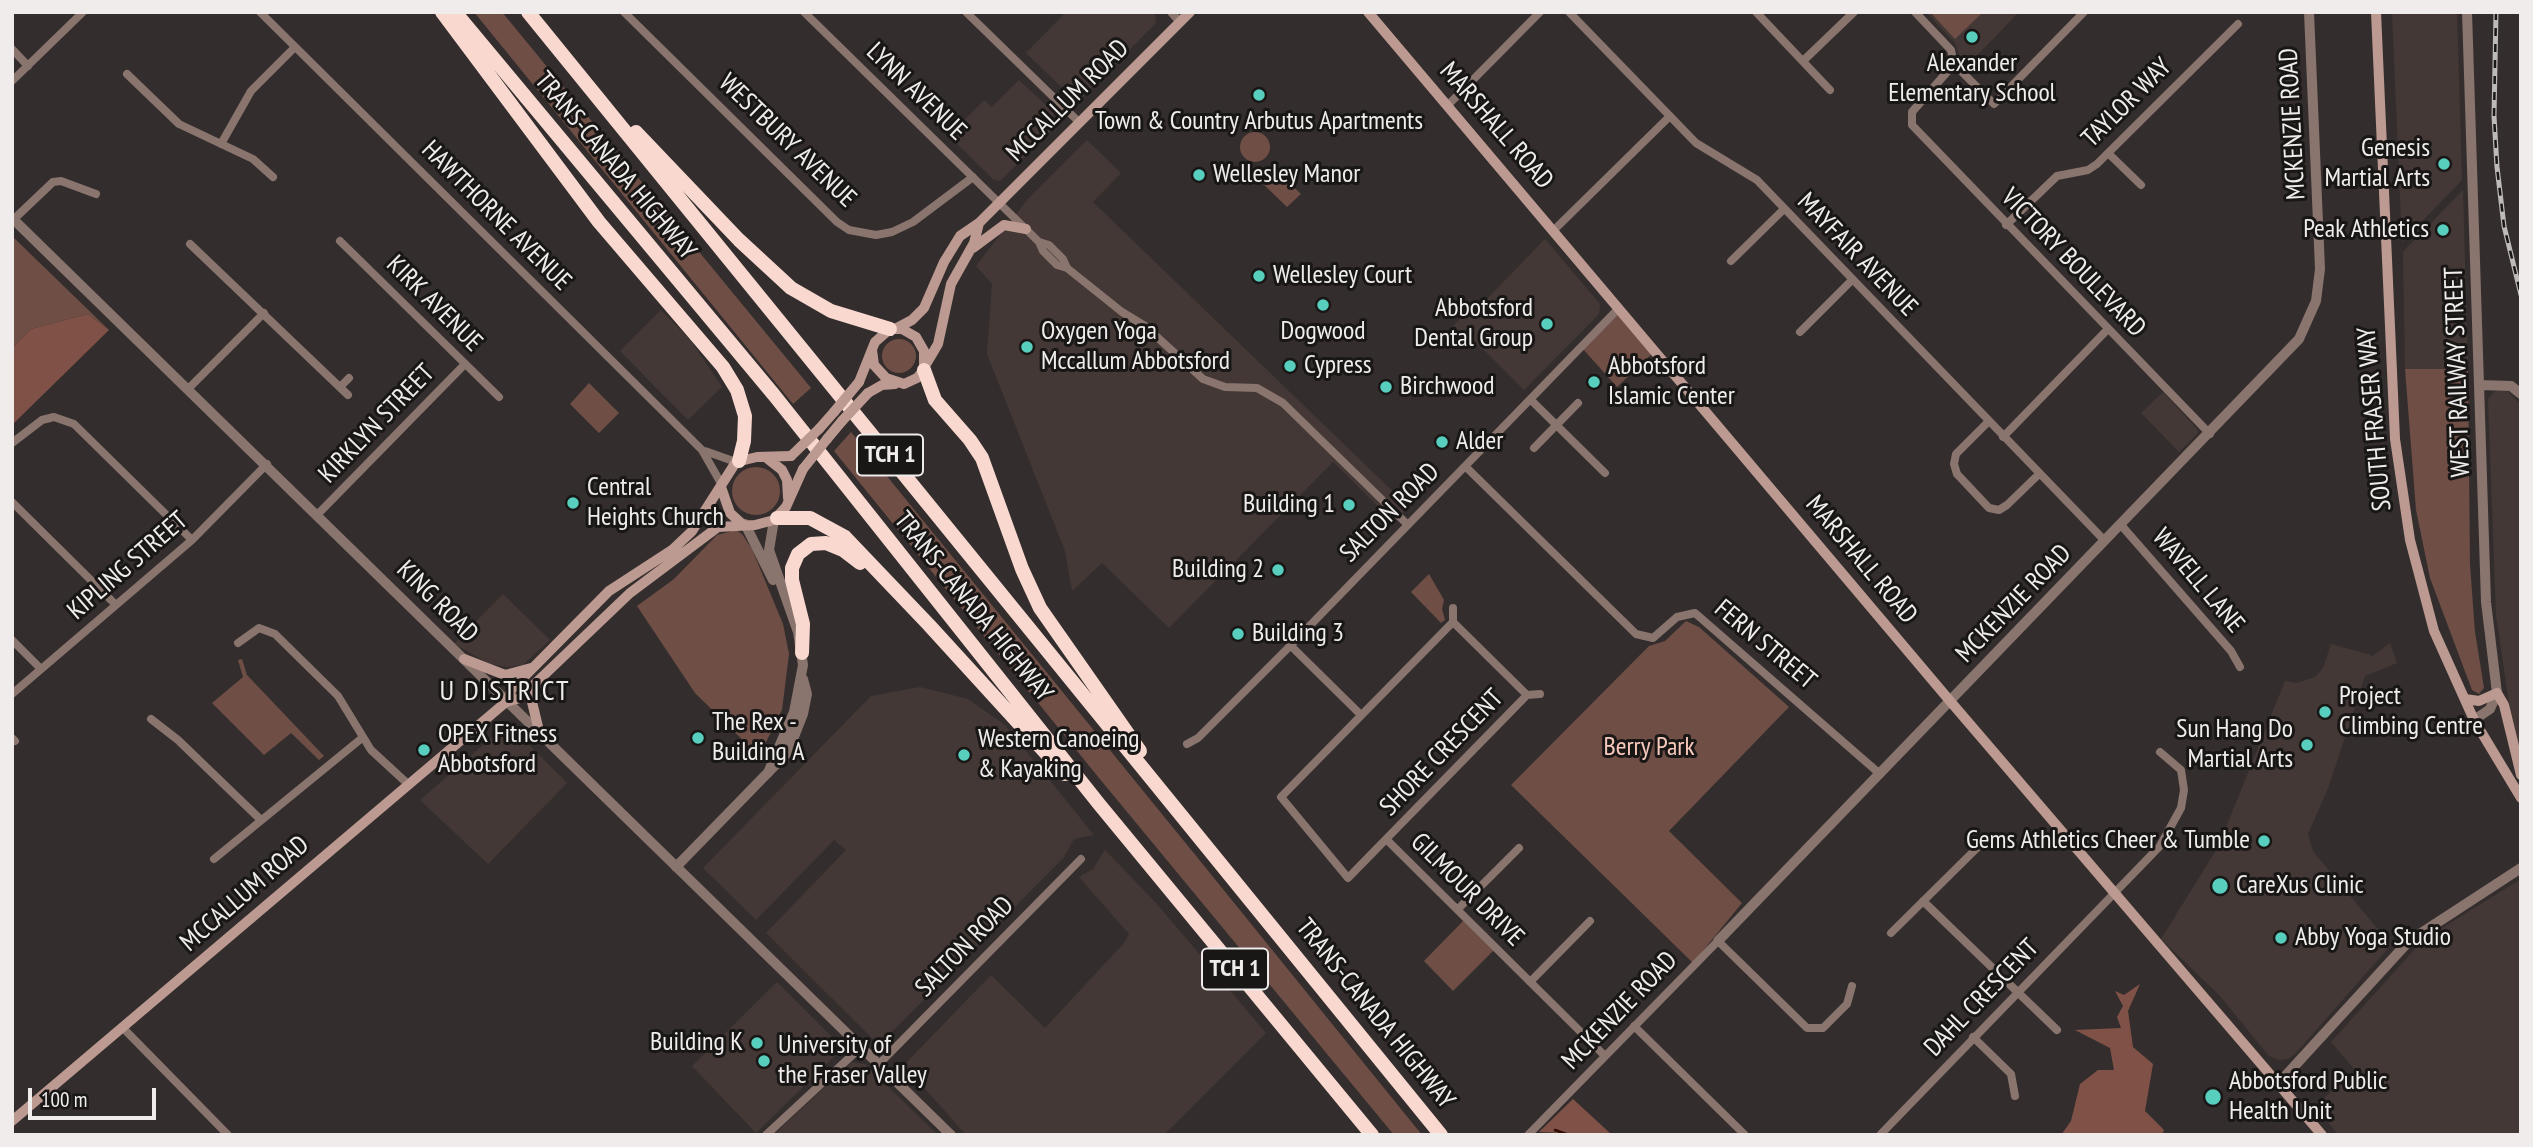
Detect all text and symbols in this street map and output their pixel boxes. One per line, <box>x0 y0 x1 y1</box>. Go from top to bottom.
marker: Alexander Elementary School <box>1964 29 1980 45</box>
street label: MCCALLUM ROAD <box>1000 33 1136 169</box>
street label: LYNN AVENUE <box>859 37 973 147</box>
street label: MCKENZIE ROAD <box>2273 47 2313 201</box>
place label: Alexander Elementary School <box>1888 48 2056 110</box>
street label: TAYLOR WAY <box>2076 52 2178 154</box>
street label: MARSHALL ROAD <box>1433 56 1559 196</box>
street label: TRANS-CANADA HIGHWAY <box>527 66 703 266</box>
street label: WESTBURY AVENUE <box>712 68 862 214</box>
marker: Town & Country Arbutus Apartments <box>1251 87 1267 103</box>
place label: Town & Country Arbutus Apartments <box>1095 106 1423 138</box>
place label: Genesis Martial Arts <box>2325 133 2430 194</box>
street label: HAWTHORNE AVENUE <box>415 135 577 297</box>
marker: Genesis Martial Arts <box>2436 156 2452 172</box>
place label: Wellesley Manor <box>1213 159 1360 191</box>
marker: Wellesley Manor <box>1191 167 1207 183</box>
street label: VICTORY BOULEVARD <box>1994 182 2152 344</box>
street label: MAYFAIR AVENUE <box>1790 187 1924 323</box>
place label: Peak Athletics <box>2303 214 2429 246</box>
marker: Peak Athletics <box>2435 222 2451 238</box>
street label: KIRK AVENUE <box>380 250 488 358</box>
place label: Wellesley Court <box>1273 260 1412 292</box>
street label: WEST RAILWAY STREET <box>2439 266 2477 478</box>
marker: Wellesley Court <box>1251 268 1267 284</box>
place label: Abbotsford Dental Group <box>1414 293 1533 354</box>
marker: Dogwood <box>1315 297 1331 313</box>
place label: Oxygen Yoga Mccallum Abbotsford <box>1041 316 1230 378</box>
place label: Dogwood <box>1281 316 1365 348</box>
marker: Abbotsford Dental Group <box>1539 316 1555 332</box>
street label: SOUTH FRASER WAY <box>2351 326 2399 512</box>
marker: Oxygen Yoga Mccallum Abbotsford <box>1019 339 1035 355</box>
place label: Cypress <box>1304 350 1371 382</box>
place label: Abbotsford Islamic Center <box>1608 351 1735 412</box>
street label: KIRKLYN STREET <box>313 358 441 490</box>
marker: Cypress <box>1282 358 1298 374</box>
place label: Birchwood <box>1400 371 1495 403</box>
marker: Abbotsford Islamic Center <box>1586 374 1602 390</box>
marker: Birchwood <box>1378 379 1394 395</box>
place label: Alder <box>1456 426 1503 458</box>
road number: TCH 1 <box>857 434 923 476</box>
marker: Alder <box>1434 434 1450 450</box>
street label: SALTON ROAD <box>1334 457 1446 569</box>
place label: Central Heights Church <box>587 472 724 534</box>
place label: Building 1 <box>1243 489 1335 521</box>
street label: MARSHALL ROAD <box>1799 490 1923 630</box>
marker: Central Heights Church <box>565 495 581 511</box>
marker: Building 1 <box>1341 497 1357 513</box>
street label: KIPLING STREET <box>62 505 194 627</box>
street label: TRANS-CANADA HIGHWAY <box>887 506 1059 708</box>
street label: WAVELL LANE <box>2145 522 2251 640</box>
street label: MCKENZIE ROAD <box>1950 538 2078 670</box>
place label: Building 2 <box>1172 554 1264 586</box>
street label: KING ROAD <box>390 555 484 649</box>
marker: Building 2 <box>1270 562 1286 578</box>
street label: FERN STREET <box>1708 594 1822 696</box>
place label: Building 3 <box>1252 618 1344 650</box>
marker: Building 3 <box>1230 626 1246 642</box>
district label: U DISTRICT <box>441 675 569 709</box>
place label: Project Climbing Centre <box>2339 681 2483 742</box>
street label: SHORE CRESCENT <box>1374 683 1510 823</box>
marker: Project Climbing Centre <box>2317 704 2333 720</box>
place label: The Rex - Building A <box>712 707 805 768</box>
place label: Sun Hang Do Martial Arts <box>2176 714 2293 776</box>
place label: OPEX Fitness Abbotsford <box>438 719 557 780</box>
place label: Western Canoeing & Kayaking <box>978 724 1139 786</box>
marker: The Rex - Building A <box>690 730 706 746</box>
park label: Berry Park <box>1603 732 1695 764</box>
marker: Sun Hang Do Martial Arts <box>2299 737 2315 753</box>
marker: OPEX Fitness Abbotsford <box>416 742 432 758</box>
marker: Western Canoeing & Kayaking <box>956 747 972 763</box>
place label: Gems Athletics Cheer & Tumble <box>1966 825 2250 857</box>
street label: GILMOUR DRIVE <box>1404 827 1530 953</box>
street label: MCCALLUM ROAD <box>174 830 316 958</box>
marker: Gems Athletics Cheer & Tumble <box>2256 833 2272 849</box>
place label: CareXus Clinic <box>2236 870 2364 902</box>
marker: CareXus Clinic <box>2210 876 2230 896</box>
street label: SALTON ROAD <box>910 890 1020 1004</box>
street label: TRANS-CANADA HIGHWAY <box>1289 913 1461 1115</box>
place label: Abby Yoga Studio <box>2295 922 2451 954</box>
marker: Abby Yoga Studio <box>2273 930 2289 946</box>
street label: DAHL CRESCENT <box>1918 933 2046 1063</box>
street label: MCKENZIE ROAD <box>1556 945 1684 1077</box>
road number: TCH 1 <box>1202 948 1268 989</box>
place label: Building K <box>650 1027 743 1059</box>
place label: University of the Fraser Valley <box>778 1030 927 1092</box>
marker: Building K <box>749 1035 765 1051</box>
marker: University of the Fraser Valley <box>756 1053 772 1069</box>
place label: Abbotsford Public Health Unit <box>2229 1066 2387 1128</box>
scale bar <box>32 1074 159 1118</box>
text: 100 m <box>41 1086 87 1113</box>
marker: Abbotsford Public Health Unit <box>2203 1087 2223 1107</box>

